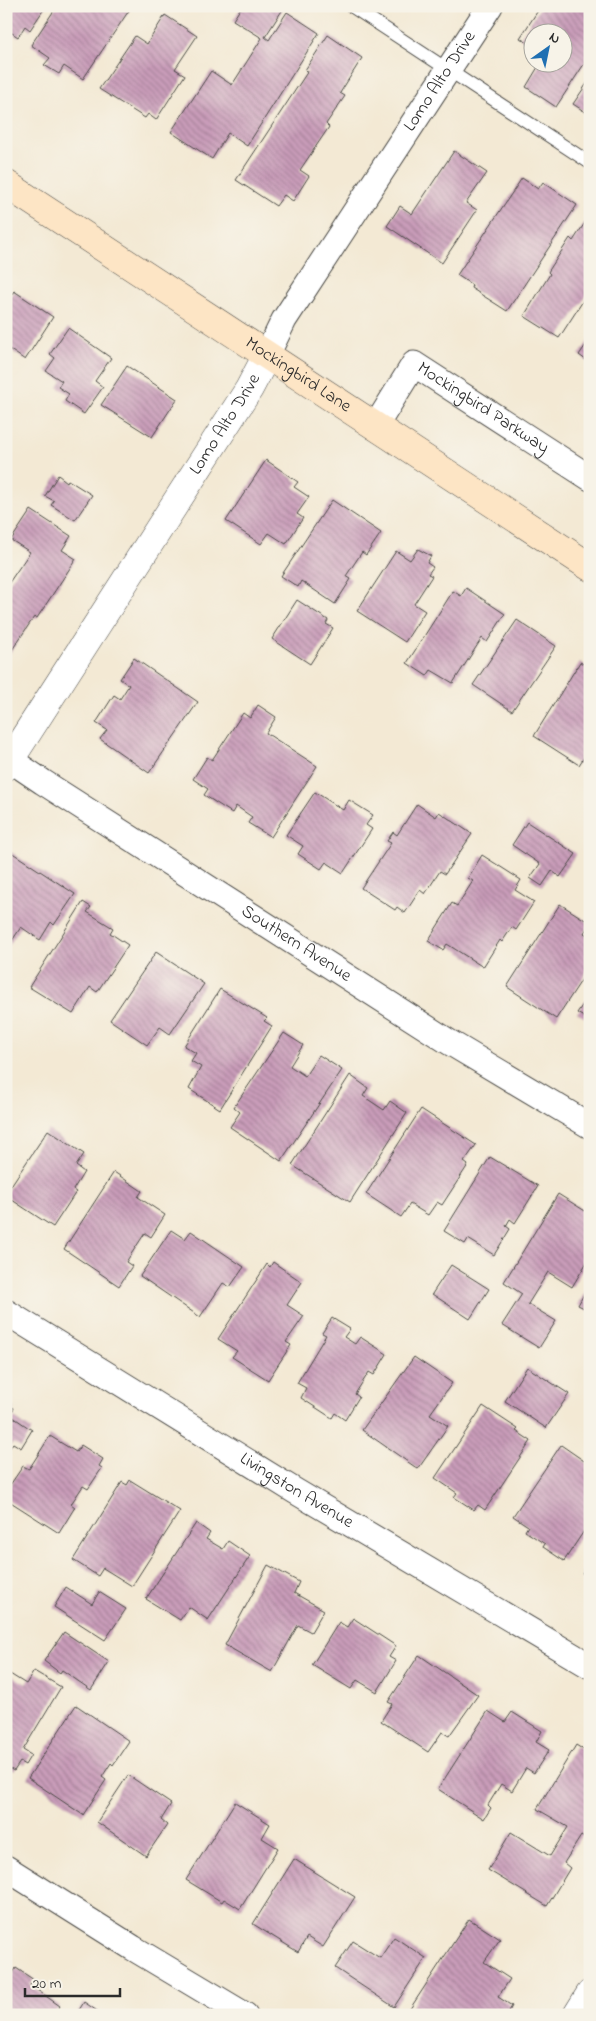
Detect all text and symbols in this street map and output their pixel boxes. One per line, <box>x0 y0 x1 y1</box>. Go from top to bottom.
north arrow <box>524 22 574 72</box>
street label: Lomo Alto Drive <box>398 25 483 137</box>
text: N <box>545 27 564 50</box>
street label: Mockingbird Lane <box>240 331 357 420</box>
street label: Mockingbird Parkway <box>412 356 554 461</box>
street label: Lomo Alto Drive <box>184 369 268 480</box>
street label: Southern Avenue <box>236 899 357 990</box>
street label: Livingston Avenue <box>234 1447 359 1536</box>
scale bar <box>25 1966 120 1998</box>
text: 20 m <box>32 1973 62 1995</box>

